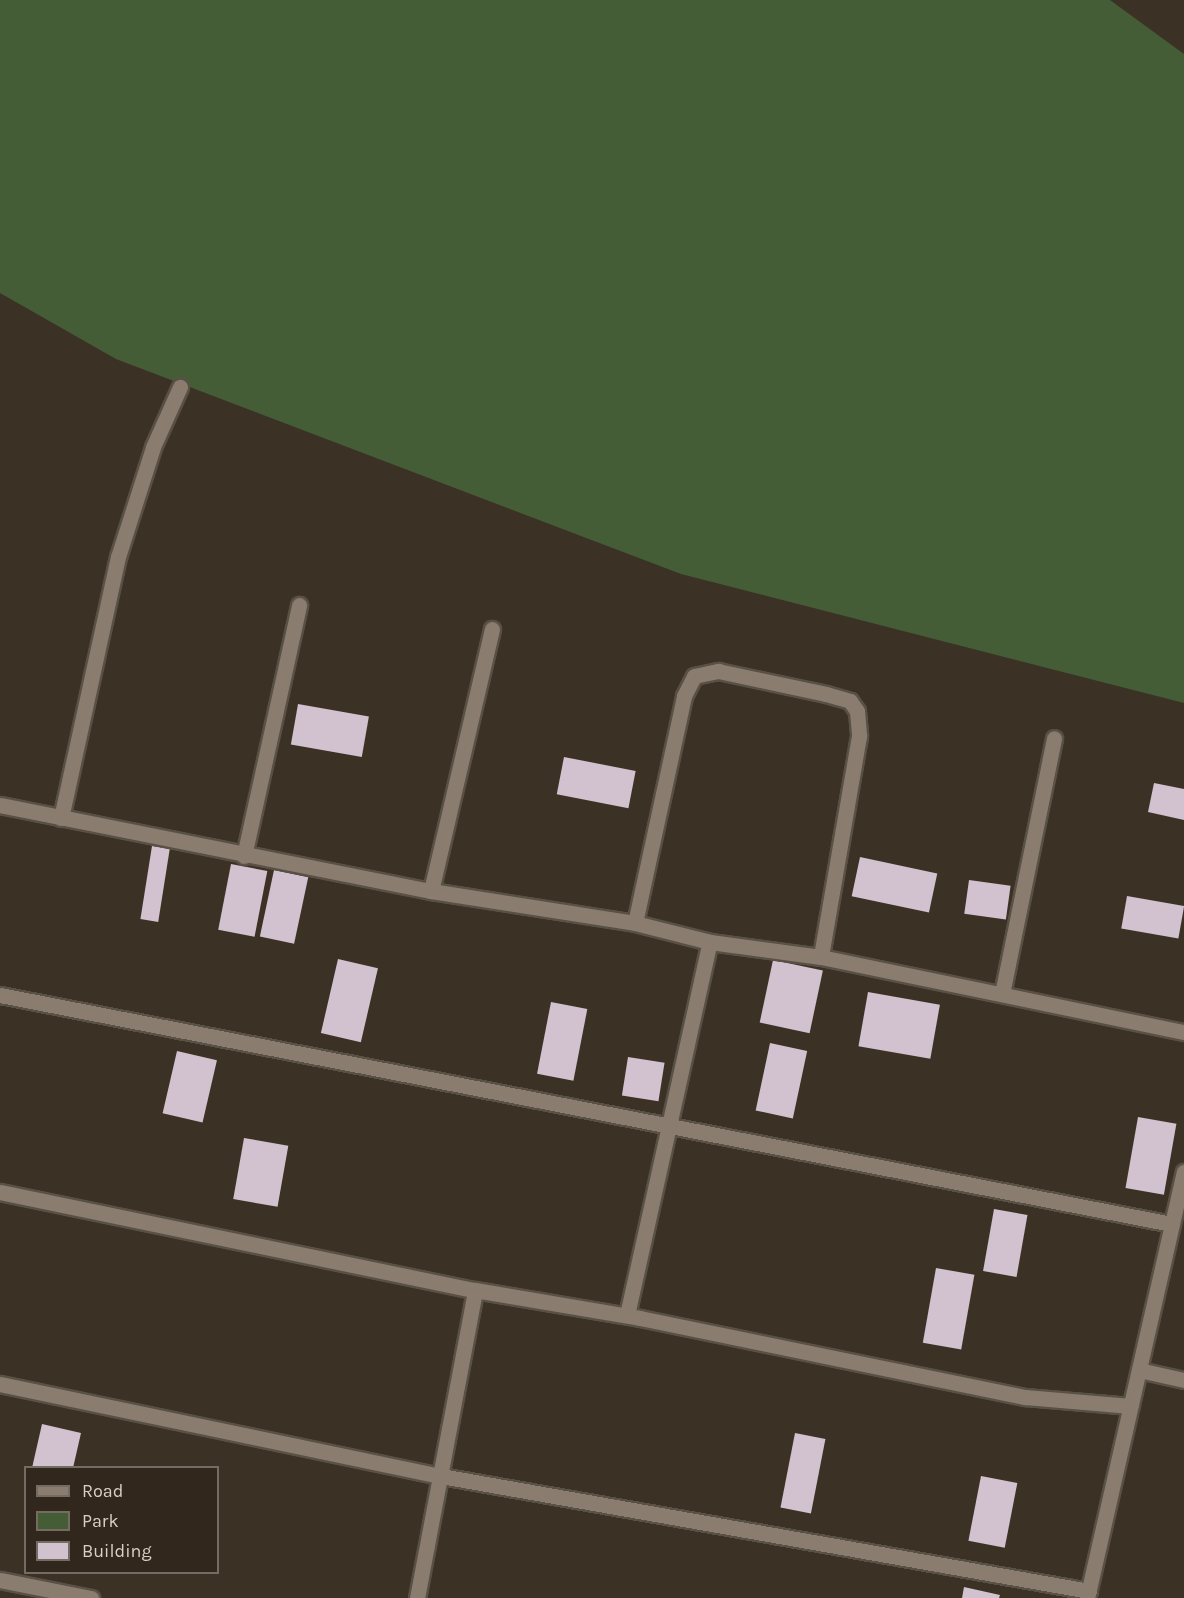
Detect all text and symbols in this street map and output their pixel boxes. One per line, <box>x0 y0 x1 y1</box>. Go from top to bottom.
legend <box>24 1466 219 1574</box>
text: Road <box>82 1480 123 1502</box>
text: Park <box>82 1510 119 1532</box>
text: Building <box>82 1540 152 1562</box>

